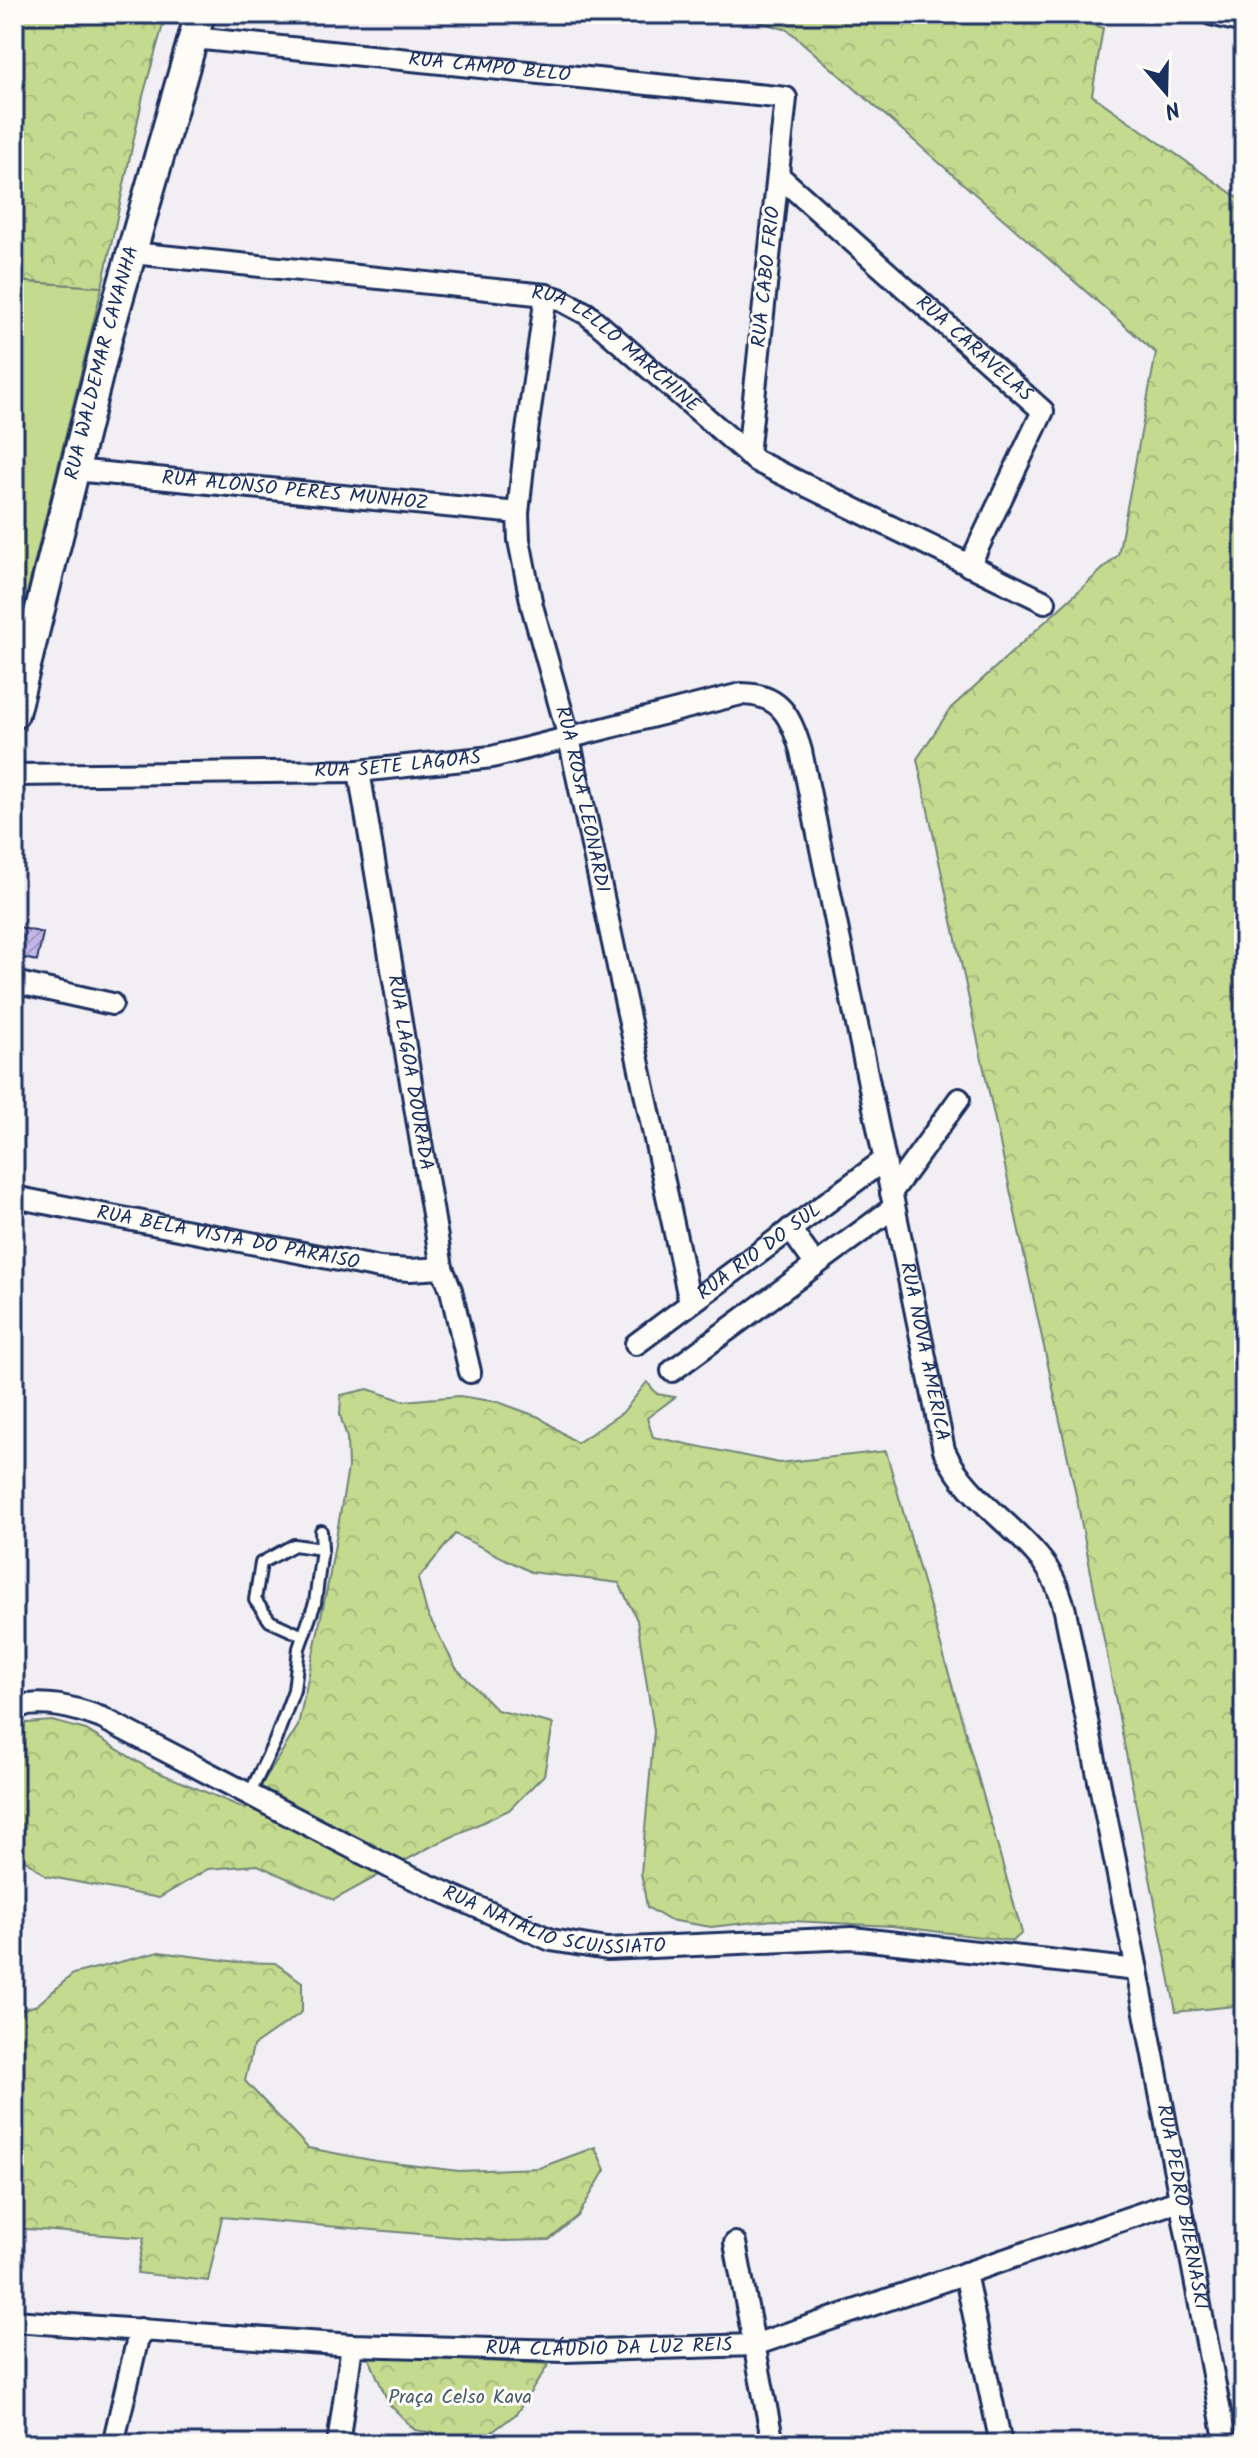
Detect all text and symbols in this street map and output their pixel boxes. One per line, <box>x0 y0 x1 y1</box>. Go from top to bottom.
street label: RUA CAMPO BELO <box>407 44 572 92</box>
north arrow <box>1126 52 1206 132</box>
text: N <box>1159 90 1184 127</box>
street label: RUA CABO FRIO <box>744 205 790 349</box>
street label: RUA WALDEMAR CAVANHA <box>57 242 149 483</box>
street label: RUA LELLO MARCHINE <box>530 278 708 422</box>
street label: RUA CARAVELAS <box>908 288 1040 411</box>
street label: RUA ALONSO PERES MUNHOZ <box>160 463 430 520</box>
street label: RUA ROSA LEONARDI <box>545 703 618 896</box>
street label: RUA SETE LAGOAS <box>314 742 483 788</box>
street label: RUA LAGOA DOURADA <box>377 973 441 1173</box>
street label: RUA RIO DO SUL <box>690 1195 829 1309</box>
street label: RUA BELA VISTA DO PARAÍSO <box>94 1197 362 1280</box>
street label: RUA NOVA AMÉRICA <box>890 1259 958 1444</box>
street label: RUA NATÁLIO SCUISSIATO <box>437 1877 666 1965</box>
street label: RUA PEDRO BIERNASKI <box>1147 2102 1216 2312</box>
street label: RUA CLÁUDIO DA LUZ REIS <box>485 2330 733 2367</box>
park label: Praça Celso Kava <box>388 2382 532 2414</box>

